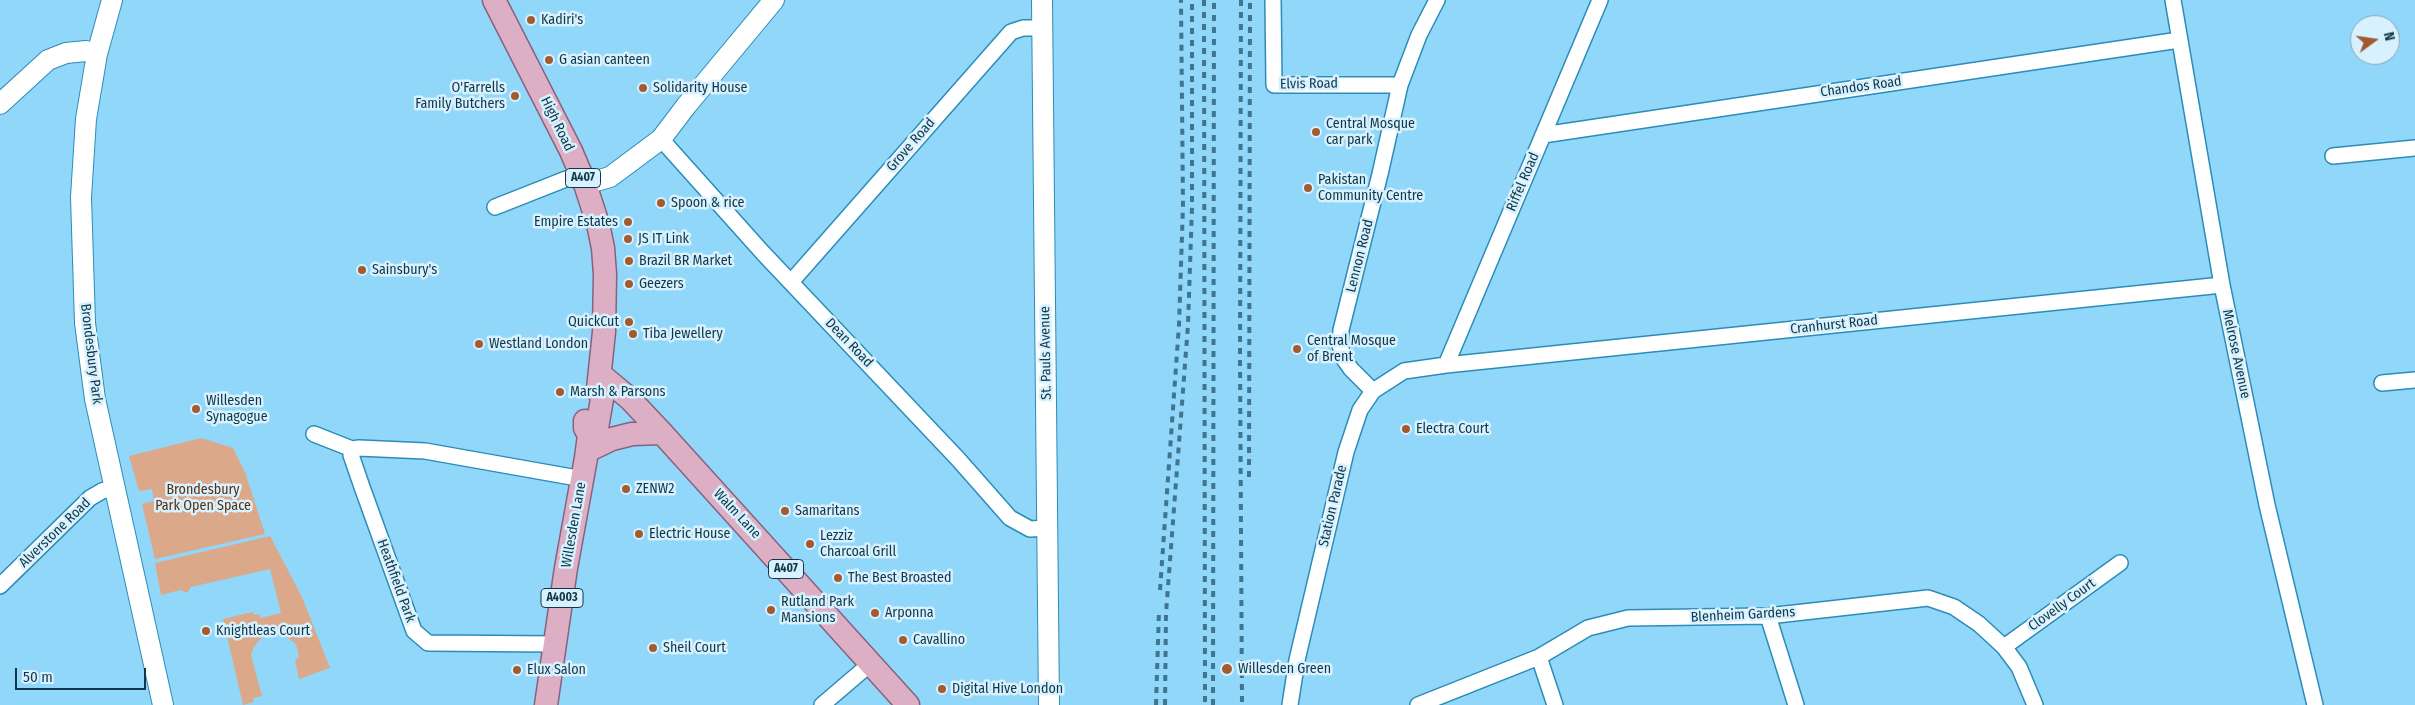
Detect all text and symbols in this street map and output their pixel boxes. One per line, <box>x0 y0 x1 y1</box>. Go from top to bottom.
place label: Kadiri's <box>541 12 583 28</box>
marker: Kadiri's <box>525 14 537 26</box>
north arrow <box>2350 15 2400 65</box>
text: N <box>2380 30 2398 43</box>
place label: G asian canteen <box>559 52 650 68</box>
marker: G asian canteen <box>543 54 555 66</box>
street label: Chandos Road <box>1819 73 1903 101</box>
street label: Elvis Road <box>1280 75 1338 93</box>
place label: O'Farrells Family Butchers <box>415 80 505 112</box>
place label: Solidarity House <box>653 80 747 96</box>
marker: Solidarity House <box>637 82 649 94</box>
marker: O'Farrells Family Butchers <box>509 90 521 102</box>
street label: High Road <box>537 94 577 154</box>
street label: Grove Road <box>883 115 939 175</box>
place label: Central Mosque car park <box>1326 116 1415 148</box>
marker: Central Mosque car park <box>1310 126 1322 138</box>
street label: Riffel Road <box>1503 150 1543 214</box>
road number: A407 <box>566 168 600 188</box>
place label: Pakistan Community Centre <box>1318 172 1423 204</box>
marker: Pakistan Community Centre <box>1302 182 1314 194</box>
place label: Spoon & rice <box>671 195 744 211</box>
marker: Spoon & rice <box>655 197 667 209</box>
place label: Empire Estates <box>534 214 618 230</box>
marker: Empire Estates <box>622 216 634 228</box>
street label: Lennon Road <box>1343 218 1377 294</box>
place label: JS IT Link <box>638 231 689 247</box>
marker: JS IT Link <box>622 233 634 245</box>
place label: Brazil BR Market <box>639 253 732 269</box>
marker: Brazil BR Market <box>623 255 635 267</box>
place label: Sainsbury's <box>372 262 437 278</box>
marker: Sainsbury's <box>356 264 368 276</box>
place label: Geezers <box>639 276 684 292</box>
marker: Geezers <box>623 278 635 290</box>
street label: Brondesbury Park <box>76 303 106 405</box>
street label: St. Pauls Avenue <box>1037 306 1055 400</box>
street label: Melrose Avenue <box>2218 308 2254 400</box>
street label: Cranhurst Road <box>1789 312 1879 338</box>
place label: QuickCut <box>568 314 619 330</box>
street label: Dean Road <box>822 315 876 371</box>
marker: QuickCut <box>623 316 635 328</box>
place label: Tiba Jewellery <box>643 326 723 342</box>
marker: Tiba Jewellery <box>627 328 639 340</box>
place label: Central Mosque of Brent <box>1307 333 1396 366</box>
place label: Westland London <box>489 336 588 352</box>
marker: Westland London <box>473 338 485 350</box>
marker: Central Mosque of Brent <box>1291 343 1303 355</box>
place label: Marsh & Parsons <box>570 384 666 400</box>
marker: Marsh & Parsons <box>554 386 566 398</box>
place label: Willesden Synagogue <box>206 393 268 426</box>
marker: Willesden Synagogue <box>190 403 202 415</box>
place label: Electra Court <box>1416 421 1489 437</box>
marker: Electra Court <box>1400 423 1412 435</box>
street label: Station Parade <box>1315 463 1351 549</box>
street label: Willesden Lane <box>558 481 590 569</box>
place label: ZENW2 <box>636 481 674 497</box>
park label: Brondesbury Park Open Space <box>155 482 251 514</box>
marker: ZENW2 <box>620 483 632 495</box>
street label: Walm Lane <box>710 486 764 542</box>
street label: Alverstone Road <box>16 495 94 571</box>
place label: Samaritans <box>795 503 860 519</box>
marker: Samaritans <box>779 505 791 517</box>
place label: Electric House <box>649 526 730 542</box>
marker: Electric House <box>633 528 645 540</box>
place label: Lezziz Charcoal Grill <box>820 528 896 560</box>
street label: Heathfield Park <box>373 537 419 625</box>
marker: Lezziz Charcoal Grill <box>804 538 816 550</box>
road number: A407 <box>768 560 804 578</box>
place label: The Best Broasted <box>848 570 951 586</box>
marker: The Best Broasted <box>832 572 844 584</box>
street label: Clovelly Court <box>2025 575 2099 635</box>
road number: A4003 <box>541 588 583 608</box>
place label: Rutland Park Mansions <box>781 594 854 626</box>
marker: Rutland Park Mansions <box>765 604 777 616</box>
street label: Blenheim Gardens <box>1690 604 1796 626</box>
place label: Arponna <box>885 605 934 621</box>
marker: Arponna <box>869 607 881 619</box>
place label: Knightleas Court <box>216 623 310 639</box>
marker: Knightleas Court <box>200 625 212 637</box>
place label: Cavallino <box>913 632 965 648</box>
marker: Cavallino <box>897 634 909 646</box>
place label: Sheil Court <box>663 640 726 656</box>
marker: Sheil Court <box>647 642 659 654</box>
scale bar <box>18 658 149 690</box>
place label: Willesden Green <box>1238 661 1331 677</box>
place label: Elux Salon <box>527 662 586 678</box>
marker: Willesden Green <box>1220 662 1234 676</box>
marker: Elux Salon <box>511 664 523 676</box>
text: 50 m <box>23 668 53 686</box>
place label: Digital Hive London <box>952 681 1063 697</box>
marker: Digital Hive London <box>936 683 948 695</box>

